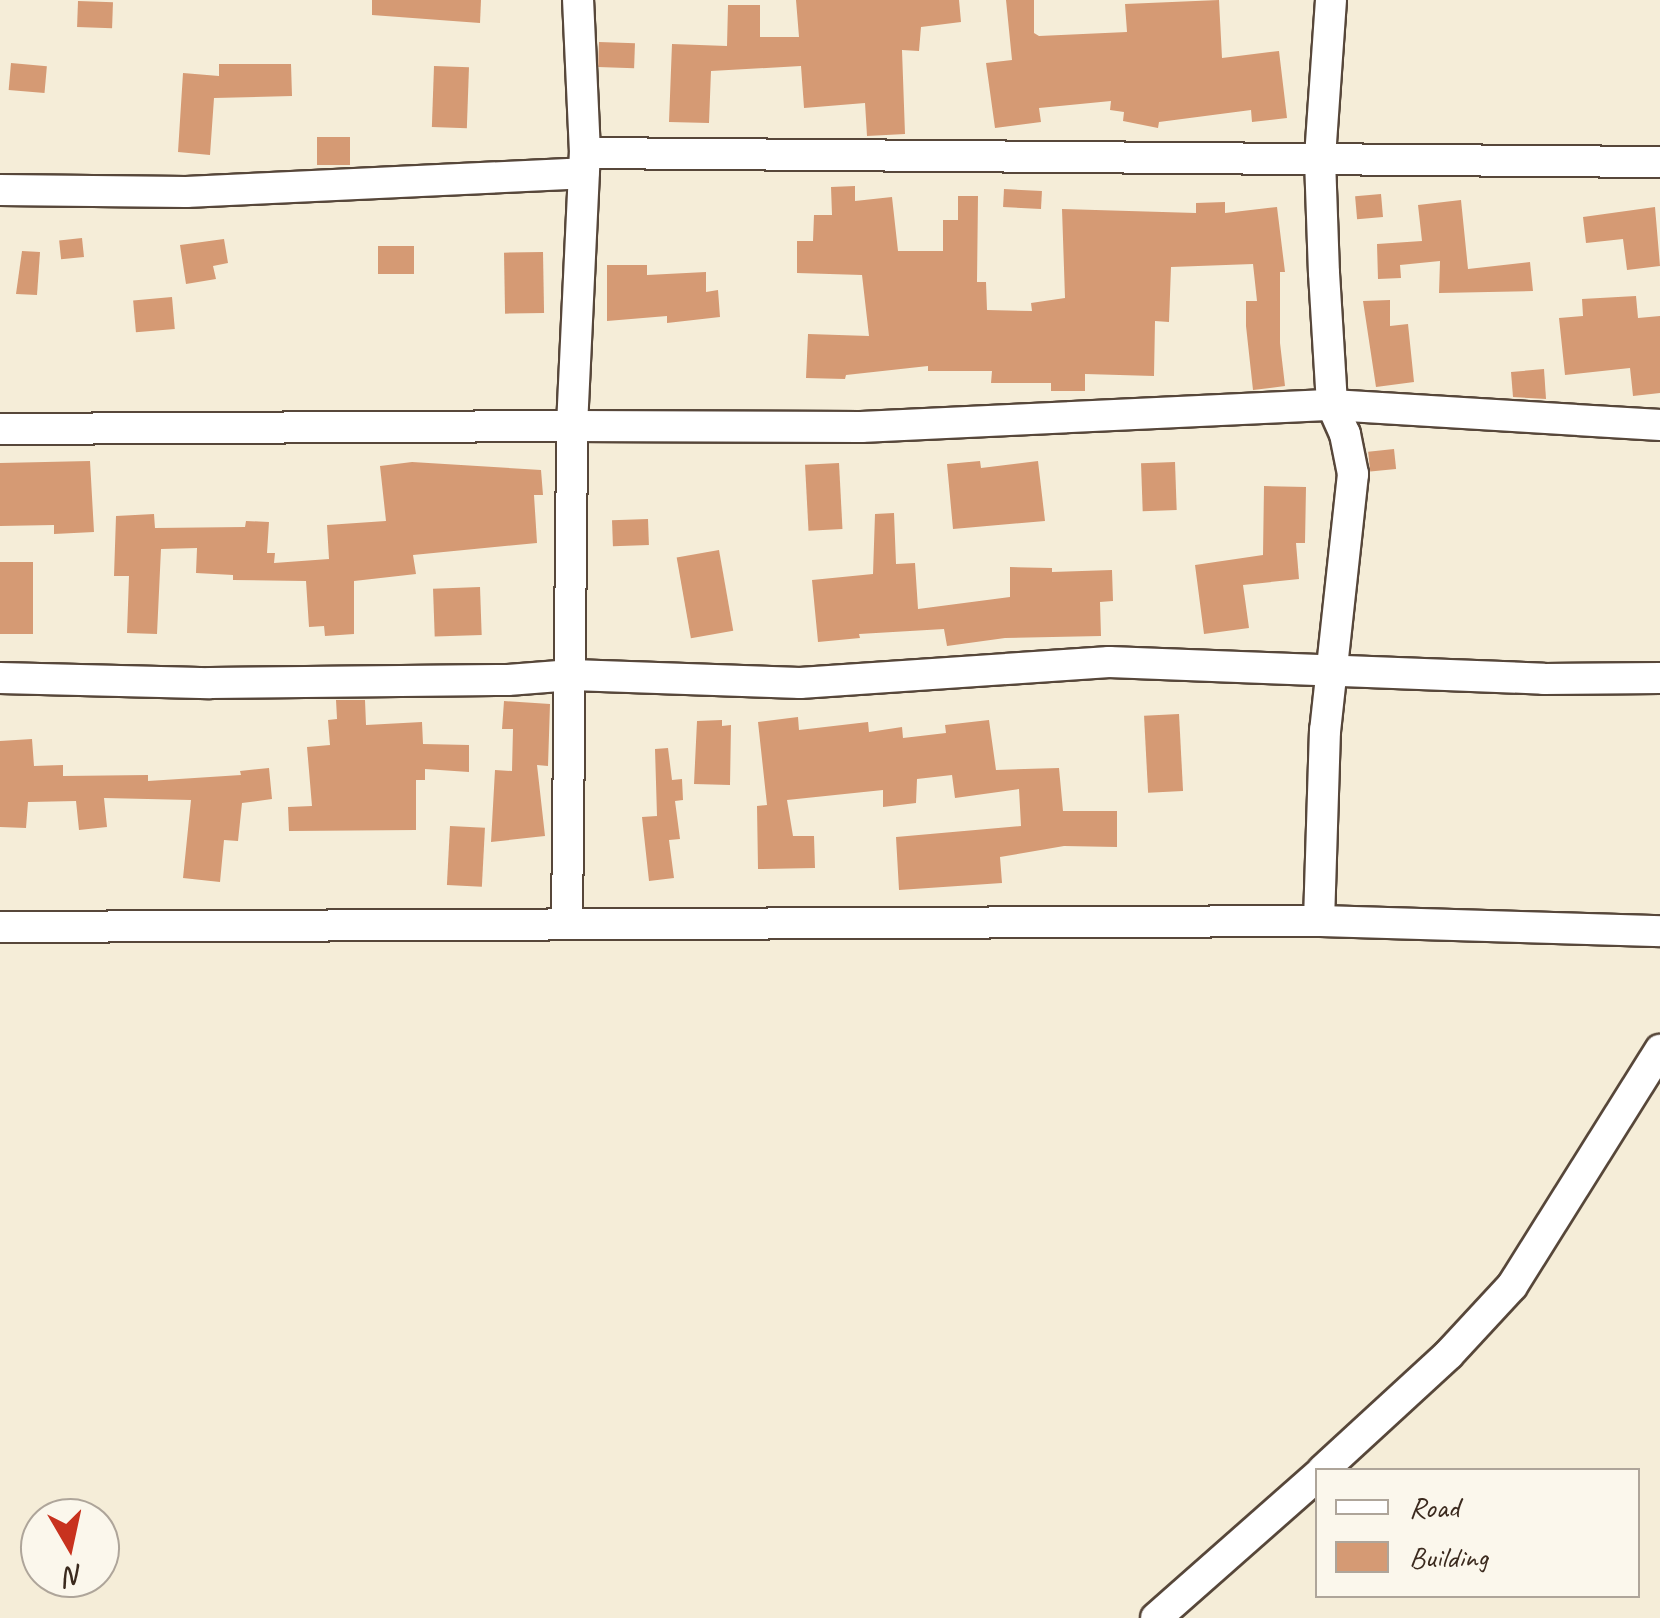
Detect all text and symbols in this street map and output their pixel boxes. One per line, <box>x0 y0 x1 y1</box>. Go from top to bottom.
legend <box>1315 1468 1640 1598</box>
text: Road <box>1409 1488 1459 1526</box>
north arrow <box>20 1498 120 1598</box>
text: Building <box>1409 1538 1488 1576</box>
text: N <box>63 1558 86 1595</box>

